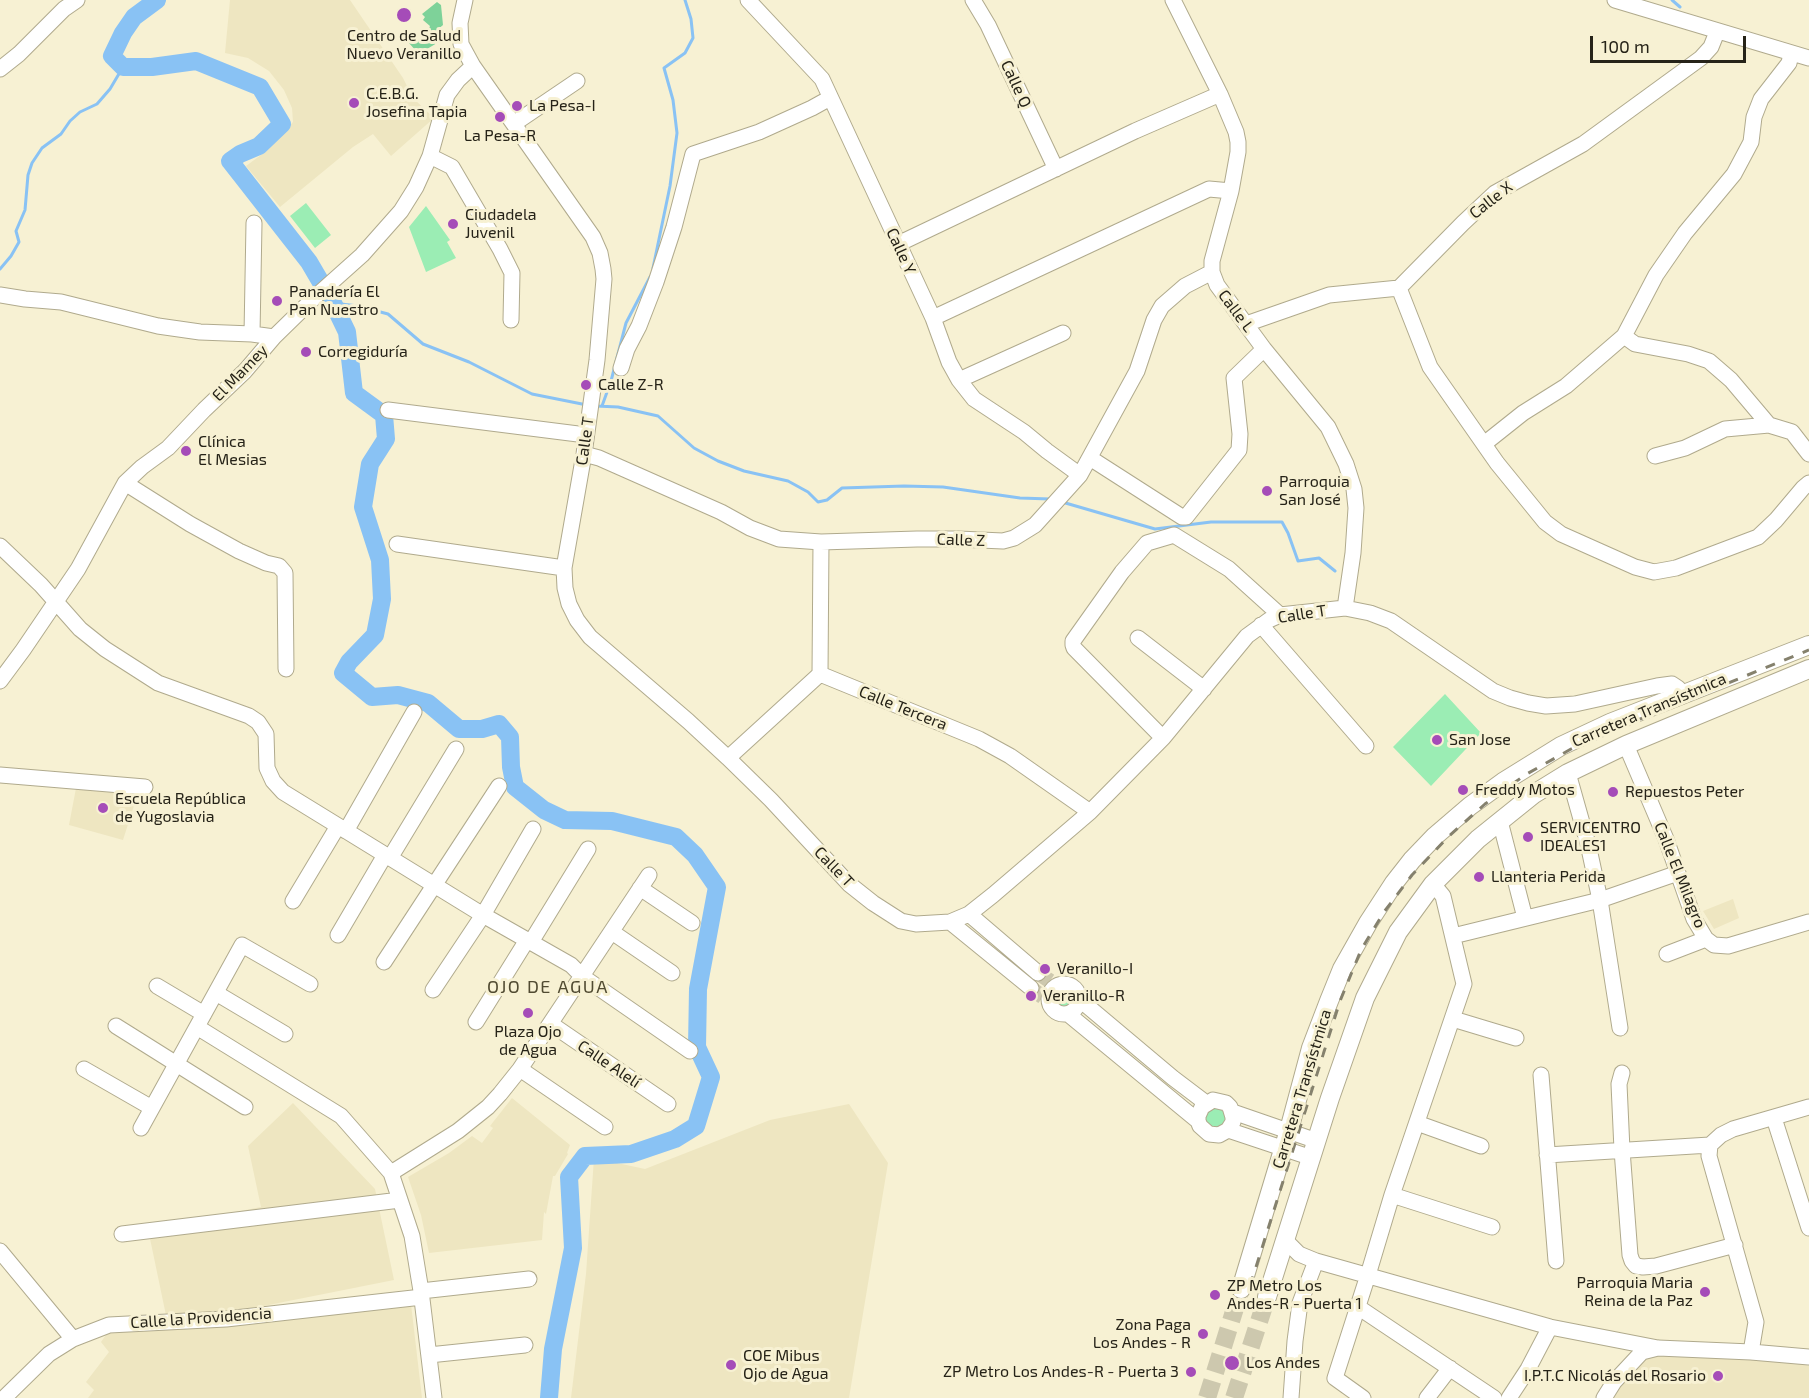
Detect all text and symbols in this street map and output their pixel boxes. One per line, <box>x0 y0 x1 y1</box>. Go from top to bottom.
marker: Centro de Salud Nuevo Veranillo <box>395 6 413 24</box>
scale bar <box>1593 24 1749 62</box>
place label: Centro de Salud Nuevo Veranillo <box>347 26 461 64</box>
text: 100 m <box>1601 35 1650 57</box>
street label: Calle Q <box>997 57 1035 111</box>
place label: C.E.B.G. Josefina Tapia <box>366 84 467 122</box>
marker: C.E.B.G. Josefina Tapia <box>347 96 361 110</box>
place label: La Pesa-I <box>529 96 596 116</box>
marker: La Pesa-I <box>510 99 524 113</box>
marker: La Pesa-R <box>493 110 507 124</box>
place label: La Pesa-R <box>464 126 536 146</box>
street label: Calle X <box>1466 177 1516 223</box>
place label: Ciudadela Juvenil <box>465 205 536 243</box>
marker: Ciudadela Juvenil <box>446 217 460 231</box>
street label: Calle Y <box>882 225 920 277</box>
place label: Panadería El Pan Nuestro <box>289 282 379 320</box>
street label: Calle L <box>1214 286 1258 336</box>
marker: Panadería El Pan Nuestro <box>270 294 284 308</box>
street label: El Mamey <box>208 341 272 405</box>
place label: Corregiduría <box>318 342 408 362</box>
marker: Corregiduría <box>299 345 313 359</box>
place label: Calle Z-R <box>598 375 664 395</box>
marker: Calle Z-R <box>579 378 593 392</box>
street label: Calle T <box>572 415 598 467</box>
place label: Clínica El Mesias <box>198 432 267 470</box>
marker: Clínica El Mesias <box>179 444 193 458</box>
place label: Parroquia San José <box>1279 472 1350 510</box>
marker: Parroquia San José <box>1260 484 1274 498</box>
street label: Calle Z <box>936 530 986 550</box>
street label: Calle T <box>1276 601 1328 627</box>
street label: Carretera Transístmica <box>1569 669 1729 751</box>
street label: Calle Tercera <box>856 682 950 734</box>
place label: San Jose <box>1449 730 1511 750</box>
marker: San Jose <box>1430 733 1444 747</box>
place label: Freddy Motos <box>1475 780 1575 800</box>
place label: Repuestos Peter <box>1625 782 1744 802</box>
marker: Freddy Motos <box>1456 783 1470 797</box>
marker: Repuestos Peter <box>1606 785 1620 799</box>
place label: Escuela República de Yugoslavia <box>115 789 246 827</box>
marker: Escuela República de Yugoslavia <box>96 801 110 815</box>
place label: SERVICENTRO IDEALES1 <box>1540 818 1641 856</box>
street label: Calle El Milagro <box>1650 819 1710 931</box>
marker: SERVICENTRO IDEALES1 <box>1521 830 1535 844</box>
street label: Calle T <box>810 843 858 891</box>
place label: Llanteria Perida <box>1491 867 1606 887</box>
marker: Llanteria Perida <box>1472 870 1486 884</box>
place label: Veranillo-I <box>1057 959 1133 979</box>
marker: Veranillo-I <box>1038 962 1052 976</box>
district label: OJO DE AGUA <box>487 976 609 998</box>
place label: Veranillo-R <box>1043 986 1125 1006</box>
marker: Veranillo-R <box>1024 989 1038 1003</box>
marker: Plaza Ojo de Agua <box>521 1006 535 1020</box>
street label: Carretera Transístmica <box>1269 1007 1335 1171</box>
place label: Plaza Ojo de Agua <box>494 1022 562 1060</box>
street label: Calle Alelí <box>574 1036 644 1092</box>
place label: Parroquia Maria Reina de la Paz <box>1577 1273 1693 1311</box>
place label: ZP Metro Los Andes-R - Puerta 1 <box>1227 1276 1362 1314</box>
marker: Parroquia Maria Reina de la Paz <box>1698 1285 1712 1299</box>
marker: ZP Metro Los Andes-R - Puerta 1 <box>1208 1288 1222 1302</box>
street label: Calle la Providencia <box>130 1303 272 1333</box>
place label: Zona Paga Los Andes - R <box>1093 1315 1191 1353</box>
marker: Zona Paga Los Andes - R <box>1196 1327 1210 1341</box>
place label: COE Mibus Ojo de Agua <box>743 1346 828 1384</box>
place label: Los Andes <box>1246 1353 1320 1373</box>
marker: Los Andes <box>1223 1354 1241 1372</box>
marker: COE Mibus Ojo de Agua <box>724 1358 738 1372</box>
place label: ZP Metro Los Andes-R - Puerta 3 <box>943 1362 1179 1382</box>
marker: ZP Metro Los Andes-R - Puerta 3 <box>1184 1365 1198 1379</box>
place label: I.P.T.C Nicolás del Rosario <box>1524 1366 1706 1386</box>
marker: I.P.T.C Nicolás del Rosario <box>1711 1369 1725 1383</box>

